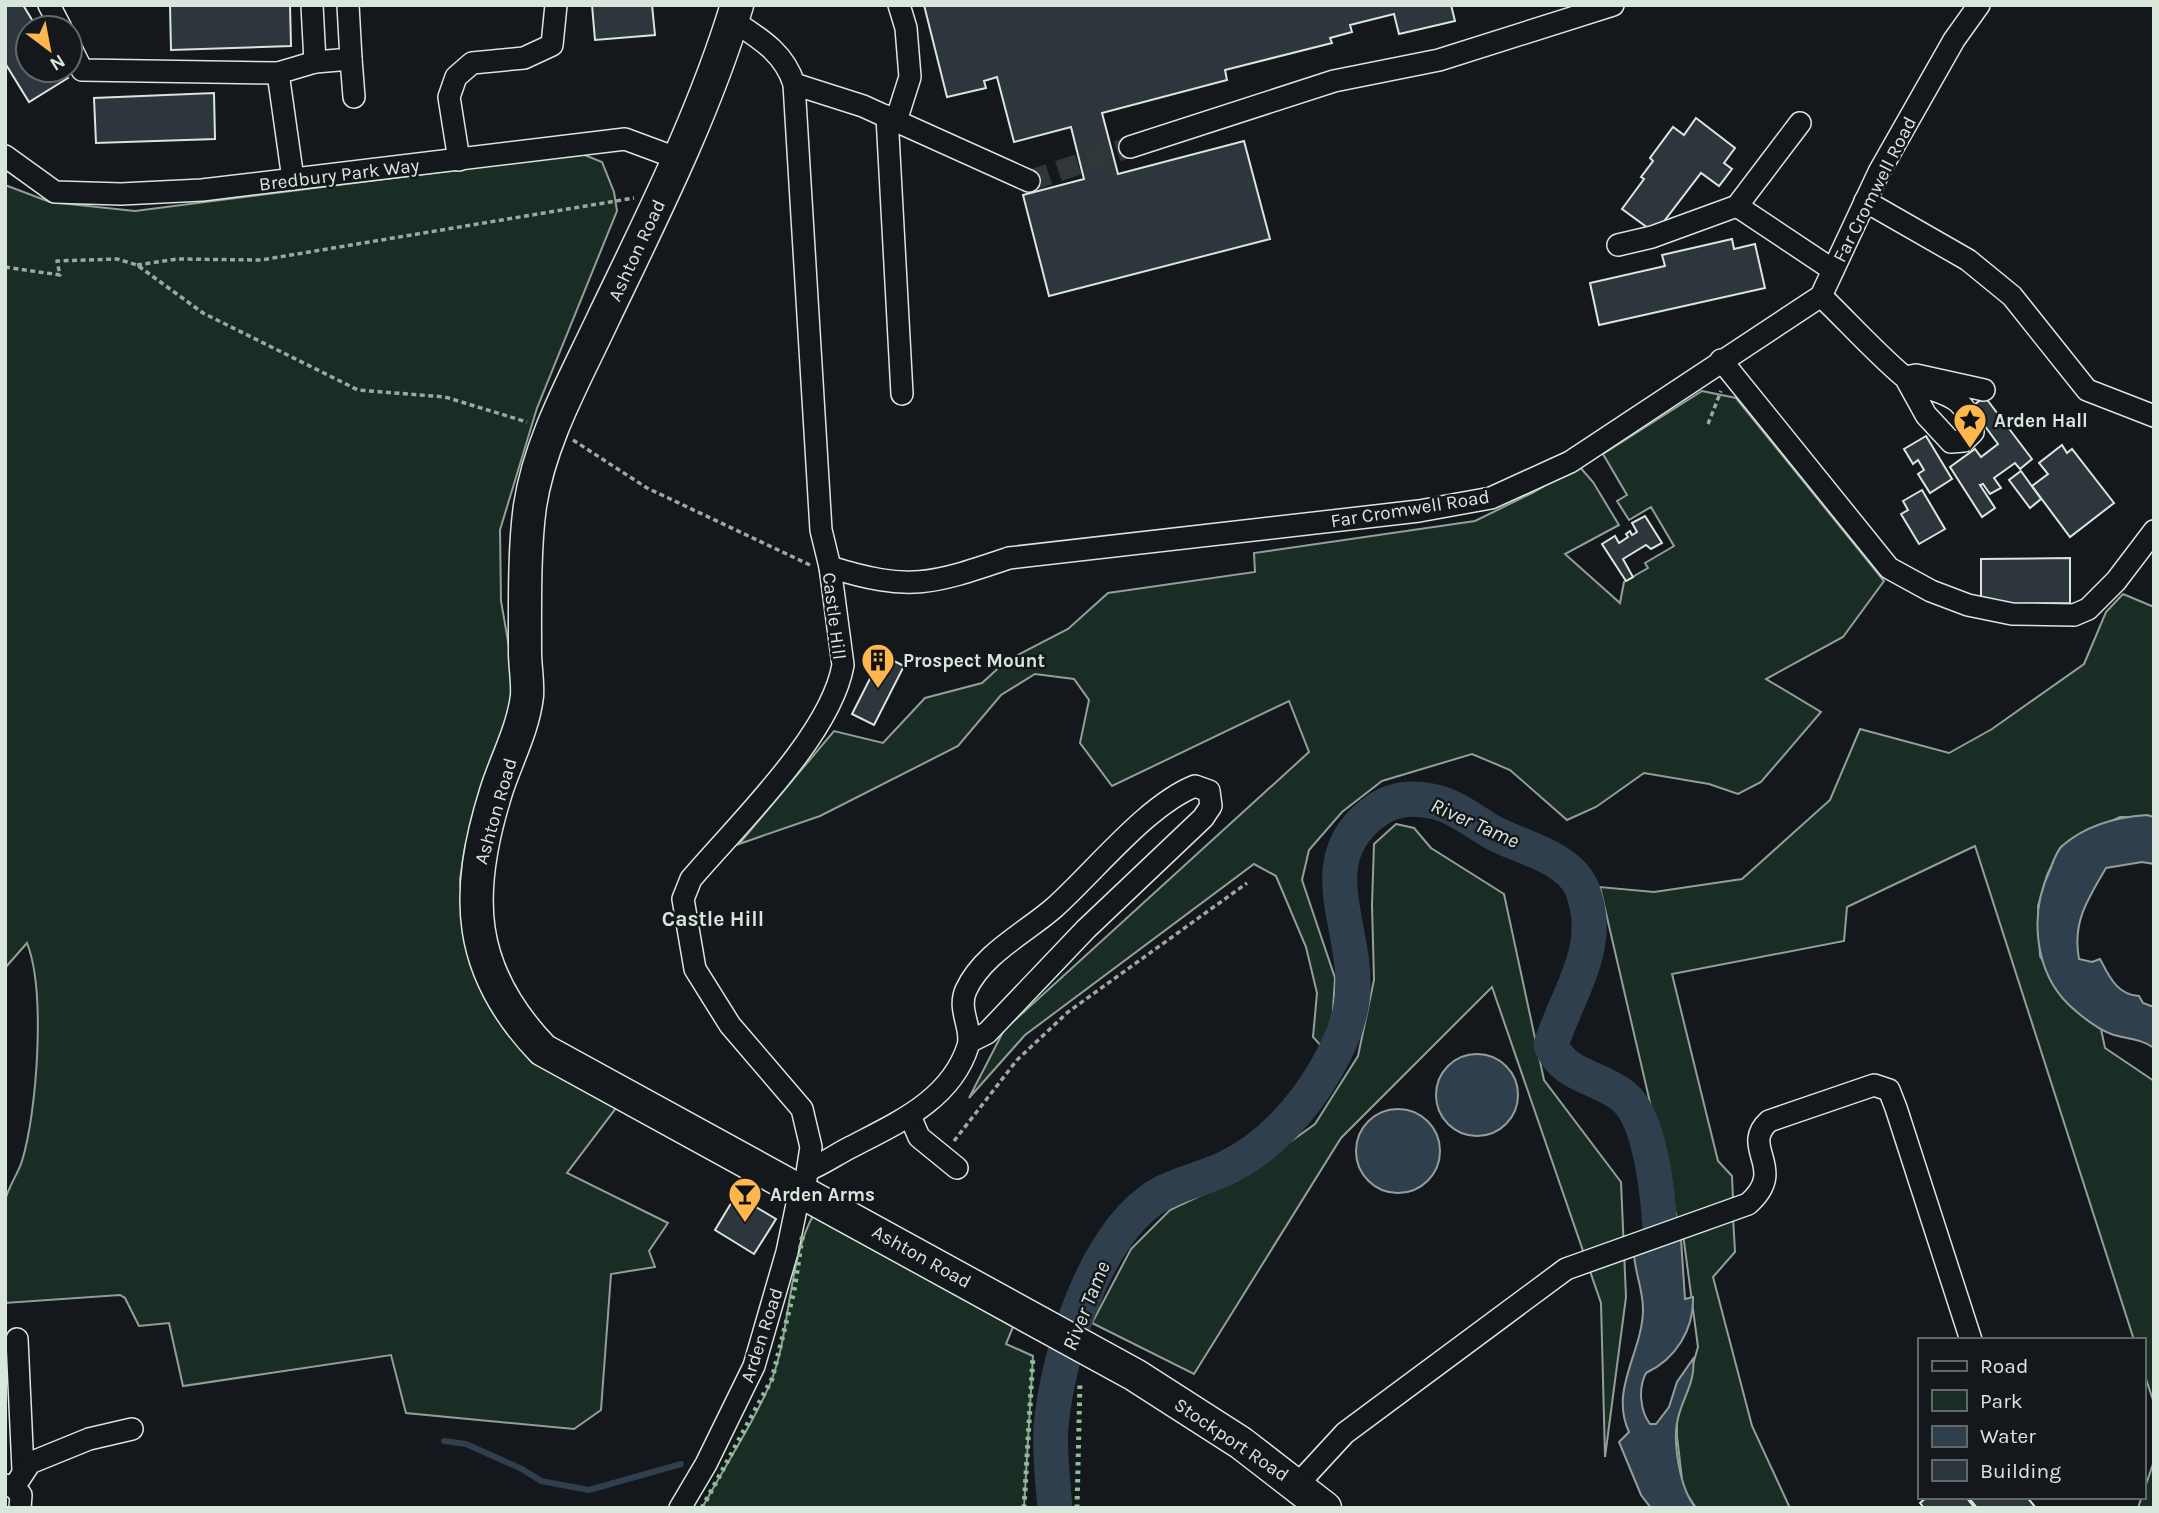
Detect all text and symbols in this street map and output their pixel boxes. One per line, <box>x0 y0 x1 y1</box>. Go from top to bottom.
north arrow <box>14 14 84 84</box>
text: N <box>46 50 69 76</box>
street label: Far Cromwell Road <box>1829 113 1921 266</box>
street label: Bredbury Park Way <box>258 154 421 196</box>
street label: Ashton Road <box>604 196 670 305</box>
place icon: Arden Hall <box>1951 401 1989 450</box>
place label: Arden Hall <box>1994 410 2088 432</box>
street label: Far Cromwell Road <box>1329 486 1491 532</box>
street label: Castle Hill <box>818 571 850 661</box>
building icon: Prospect Mount <box>859 641 897 690</box>
place label: Prospect Mount <box>903 650 1045 672</box>
street label: Ashton Road <box>470 756 522 867</box>
water label: River Tame <box>1427 793 1523 853</box>
district label: Castle Hill <box>662 907 764 931</box>
bar icon: Arden Arms <box>726 1175 764 1224</box>
place label: Arden Arms <box>770 1184 875 1206</box>
street label: Ashton Road <box>868 1221 975 1293</box>
water label: River Tame <box>1057 1258 1115 1354</box>
street label: Arden Road <box>736 1285 788 1386</box>
legend <box>1918 1338 2145 1499</box>
text: Road <box>1980 1354 2028 1378</box>
text: Park <box>1980 1389 2023 1413</box>
street label: Stockport Road <box>1170 1393 1293 1486</box>
text: Water <box>1980 1424 2036 1448</box>
text: Building <box>1980 1459 2061 1483</box>

